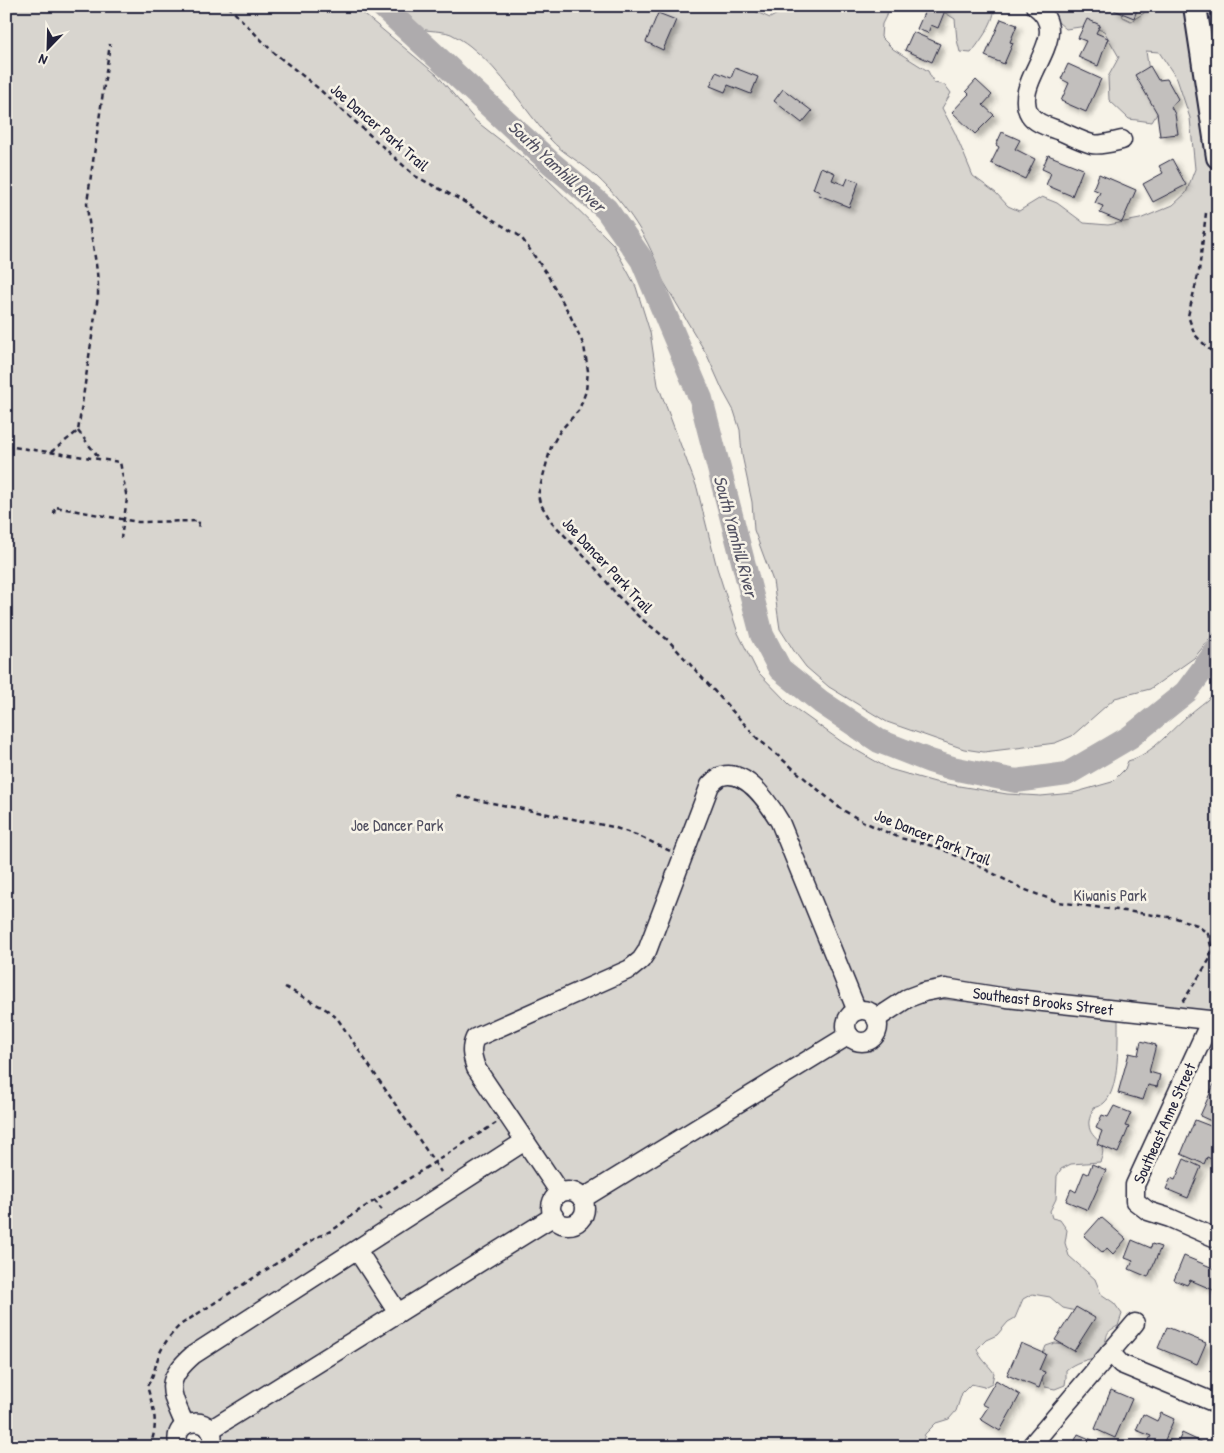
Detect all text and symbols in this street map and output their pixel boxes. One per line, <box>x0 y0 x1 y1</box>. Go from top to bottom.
north arrow <box>22 22 72 72</box>
text: N <box>35 50 50 71</box>
street label: Joe Dancer Park Trail <box>326 78 435 177</box>
water label: South Yamhill River <box>503 114 613 219</box>
water label: South Yamhill River <box>708 472 765 602</box>
street label: Joe Dancer Park Trail <box>558 512 659 618</box>
street label: Joe Dancer Park Trail <box>871 804 995 871</box>
park label: Joe Dancer Park <box>351 814 444 836</box>
park label: Kiwanis Park <box>1073 884 1147 906</box>
street label: Southeast Brooks Street <box>972 981 1115 1021</box>
street label: Southeast Anne Street <box>1128 1059 1201 1187</box>

